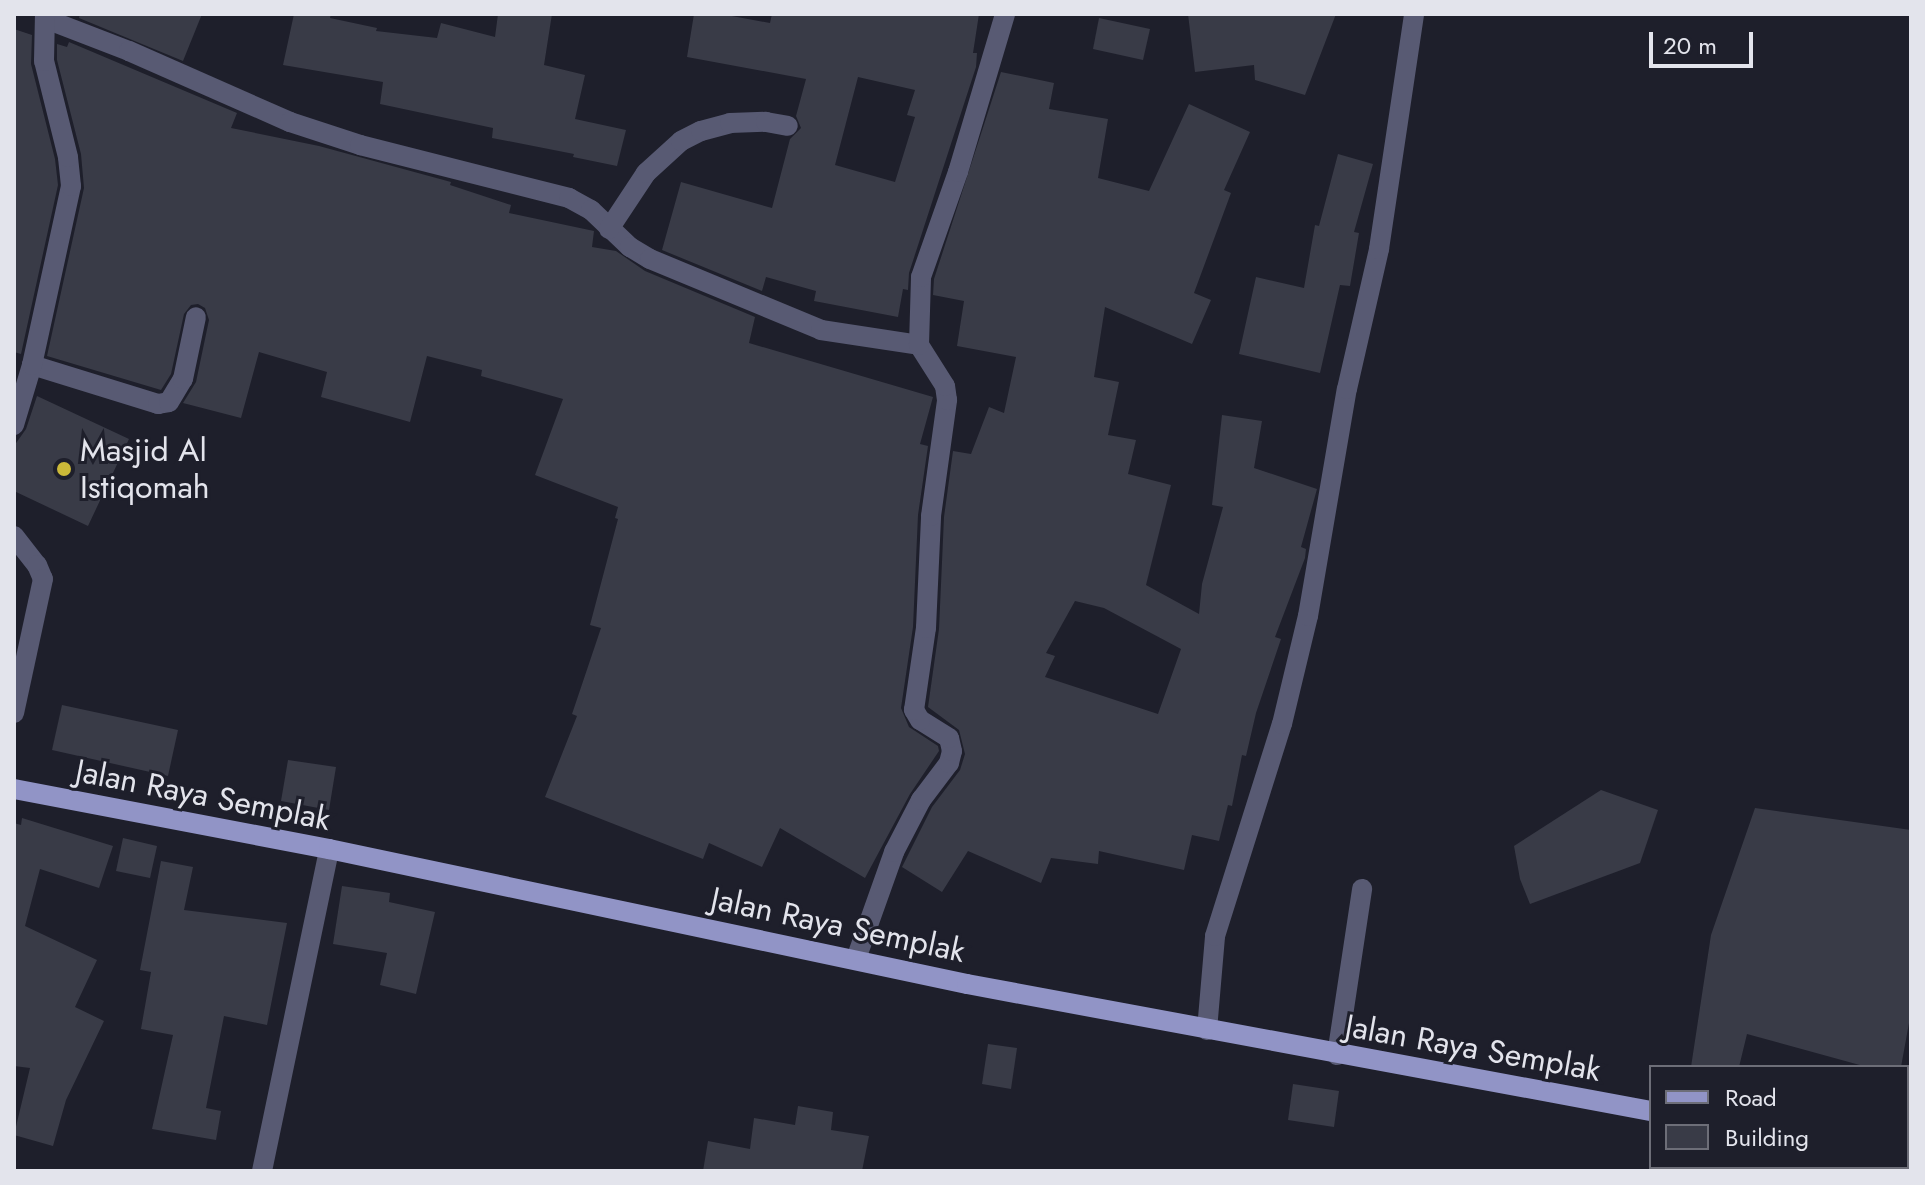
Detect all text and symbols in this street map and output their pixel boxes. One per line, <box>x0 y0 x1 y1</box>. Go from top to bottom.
scale bar <box>1653 16 1757 66</box>
text: 20 m <box>1663 28 1717 63</box>
place label: Masjid Al Istiqomah <box>80 432 210 507</box>
marker: Masjid Al Istiqomah <box>55 460 73 478</box>
street label: Jalan Raya Semplak <box>72 751 334 839</box>
street label: Jalan Raya Semplak <box>708 879 968 971</box>
street label: Jalan Raya Semplak <box>1342 1007 1604 1089</box>
legend <box>1649 1065 1909 1169</box>
text: Road <box>1725 1080 1777 1115</box>
text: Building <box>1725 1120 1809 1155</box>

